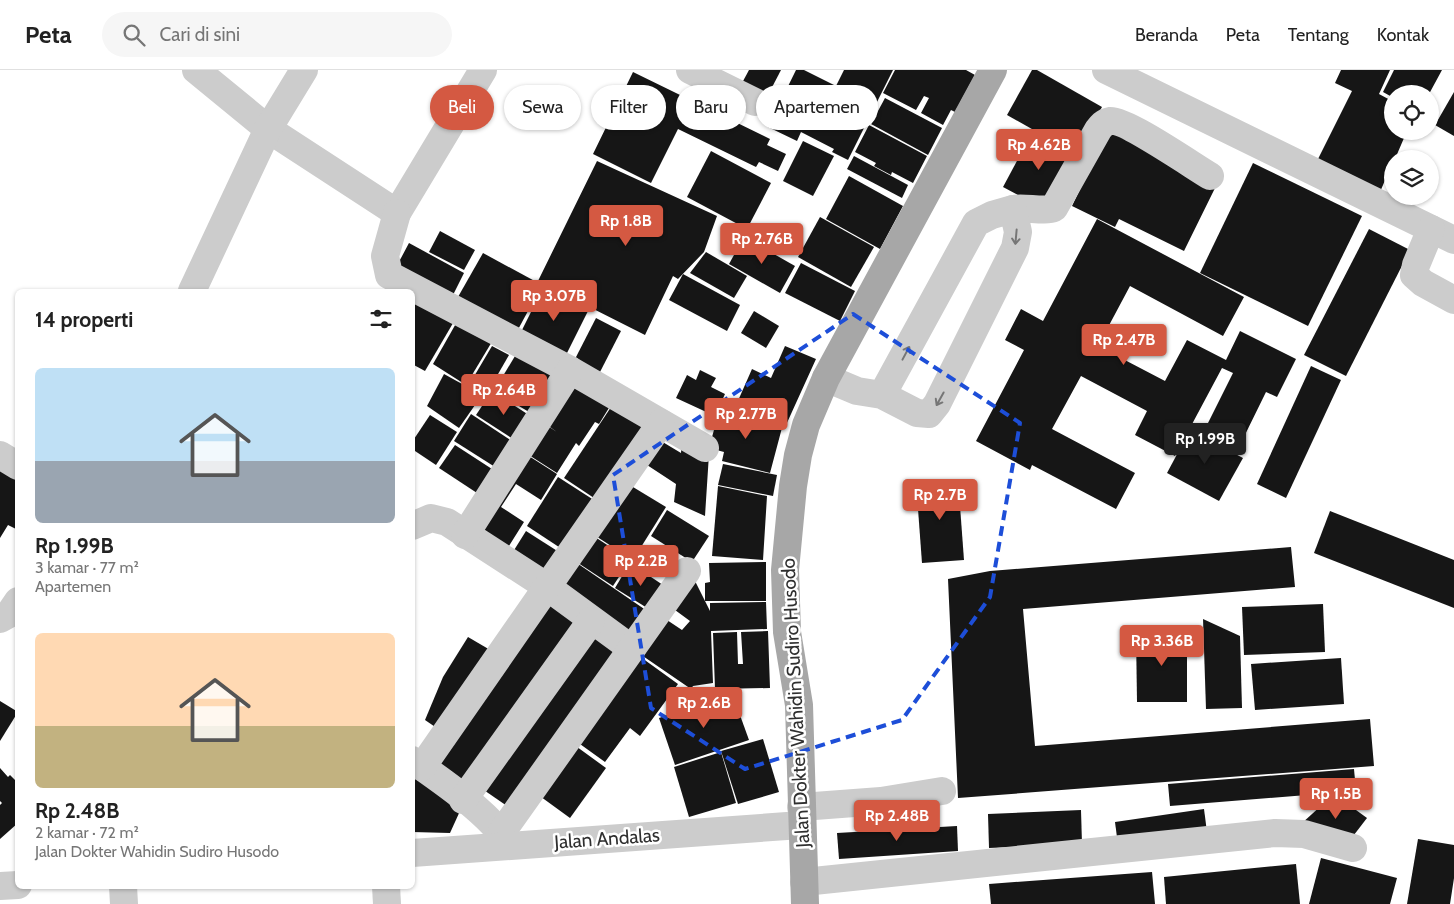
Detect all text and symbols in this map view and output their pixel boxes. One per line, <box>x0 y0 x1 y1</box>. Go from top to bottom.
search box <box>102 12 452 57</box>
text: Peta <box>25 20 72 49</box>
icon: search <box>120 21 148 49</box>
text: Cari di sini <box>160 23 240 46</box>
text: Beranda <box>1135 24 1198 46</box>
text: Peta <box>1226 24 1260 46</box>
text: Tentang <box>1288 24 1349 46</box>
text: Kontak <box>1377 24 1429 46</box>
chip: Beli <box>430 85 494 130</box>
chip: Sewa <box>504 85 581 130</box>
chip: Filter <box>591 85 666 130</box>
chip: Baru <box>676 85 746 130</box>
chip: Apartemen <box>756 85 878 130</box>
map controls <box>1384 85 1439 205</box>
button: locate <box>1384 85 1439 140</box>
pin: Rp 4.62B <box>987 128 1091 171</box>
text: Rp 4.62B <box>1007 135 1071 154</box>
button: layers <box>1384 150 1439 205</box>
pin: Rp 1.8B <box>580 204 672 247</box>
text: Rp 1.8B <box>600 211 652 230</box>
pin: Rp 2.76B <box>710 222 814 265</box>
one-way arrow <box>1012 228 1021 244</box>
text: Rp 2.76B <box>731 229 793 248</box>
pin: Rp 3.07B <box>502 280 606 322</box>
text: Rp 3.07B <box>522 286 586 305</box>
icon: filters <box>367 305 395 333</box>
text: 14 properti <box>35 307 133 332</box>
pin: Rp 2.47B <box>1072 324 1176 366</box>
text: Rp 2.47B <box>1093 330 1155 349</box>
one-way arrow <box>901 345 911 360</box>
pin: Rp 2.64B <box>452 374 556 416</box>
text: Rp 2.64B <box>472 380 536 399</box>
one-way arrow <box>934 391 944 405</box>
pin: Rp 2.77B <box>694 398 798 440</box>
icon: home <box>170 400 260 490</box>
text: Rp 2.77B <box>716 404 777 423</box>
pin: Rp 1.99B <box>1153 422 1257 465</box>
text: Rp 1.99B <box>1175 429 1235 448</box>
pin: Rp 2.7B <box>894 478 986 521</box>
text: Rp 2.7B <box>914 485 966 504</box>
text: Rp 1.99B <box>35 533 114 558</box>
pin: Rp 2.2B <box>595 544 687 587</box>
text: Rp 2.2B <box>614 551 668 570</box>
text: 3 kamar · 77 m² <box>35 558 139 577</box>
street label: Jalan Dokter Wahidin Sudiro Husodo <box>776 558 815 849</box>
text: Apartemen <box>35 577 111 596</box>
pin: Rp 3.36B <box>1110 624 1214 667</box>
text: Rp 3.36B <box>1131 631 1193 650</box>
icon: home <box>170 665 260 755</box>
pin: Rp 2.6B <box>658 686 750 729</box>
text: Rp 2.6B <box>677 693 731 712</box>
pin: Rp 1.5B <box>1290 778 1382 820</box>
text: Rp 1.5B <box>1311 784 1361 803</box>
text: Rp 2.48B <box>35 798 119 823</box>
pin: Rp 2.48B <box>845 800 949 842</box>
text: Rp 2.48B <box>865 806 929 825</box>
text: 2 kamar · 72 m² <box>35 823 139 842</box>
street label: Jalan Andalas <box>552 823 661 854</box>
text: Jalan Dokter Wahidin Sudiro Husodo <box>35 842 279 861</box>

